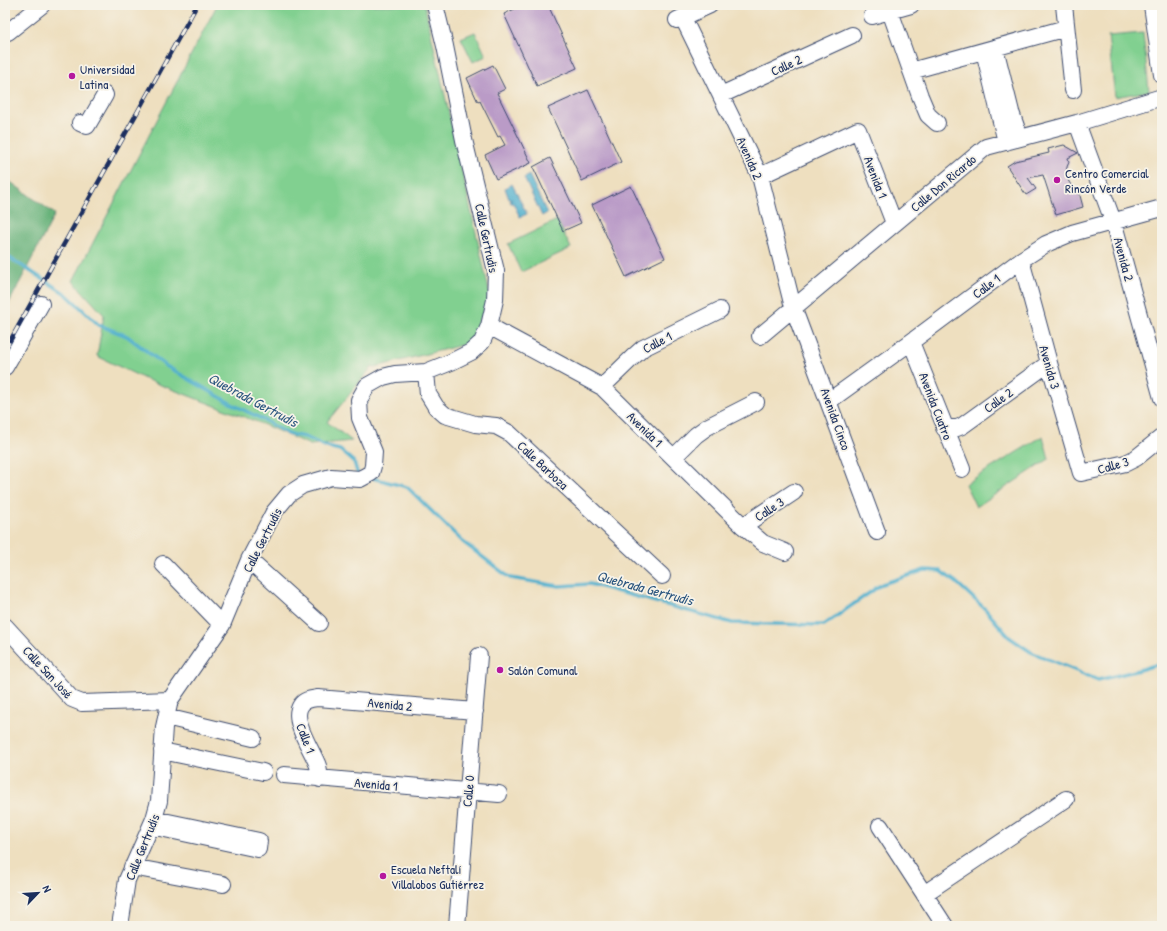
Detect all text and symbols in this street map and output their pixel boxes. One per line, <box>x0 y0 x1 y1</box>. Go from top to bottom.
street label: Calle 2 <box>768 50 804 80</box>
place label: Universidad Latina <box>80 60 134 93</box>
marker: Universidad Latina <box>67 71 77 81</box>
street label: Avenida 2 <box>733 134 767 182</box>
street label: Calle Don Ricardo <box>906 150 980 216</box>
street label: Avenida 1 <box>860 154 892 201</box>
place label: Centro Comercial Rincón Verde <box>1065 164 1149 197</box>
marker: Centro Comercial Rincón Verde <box>1052 175 1062 185</box>
street label: Calle Gertrudis <box>471 202 503 274</box>
street label: Avenida 2 <box>1110 235 1138 283</box>
street label: Calle 1 <box>968 269 1004 302</box>
street label: Calle 1 <box>639 327 675 357</box>
street label: Avenida 3 <box>1035 343 1065 391</box>
water label: Quebrada Gertrudis <box>205 368 303 432</box>
street label: Avenida Cuatro <box>915 370 957 442</box>
street label: Calle 2 <box>980 383 1016 417</box>
street label: Avenida Cinco <box>816 385 856 453</box>
street label: Avenida 1 <box>623 407 667 451</box>
street label: Calle Barboza <box>513 437 573 493</box>
street label: Calle 3 <box>1095 452 1131 478</box>
street label: Calle 3 <box>751 493 787 525</box>
street label: Calle Gertrudis <box>238 505 286 575</box>
water label: Quebrada Gertrudis <box>595 566 697 610</box>
street label: Calle San José <box>19 642 77 702</box>
place label: Salón Comunal <box>508 661 578 679</box>
marker: Salón Comunal <box>495 665 505 675</box>
street label: Avenida 2 <box>367 693 413 715</box>
street label: Calle 1 <box>292 720 320 756</box>
street label: Avenida 1 <box>354 773 399 795</box>
street label: Calle 0 <box>458 774 478 808</box>
street label: Calle Gertrudis <box>121 811 163 883</box>
place label: Escuela Neftalí Villalobos Gutiérrez <box>391 860 484 893</box>
marker: Escuela Neftalí Villalobos Gutiérrez <box>378 871 388 881</box>
north arrow <box>18 873 58 913</box>
text: N <box>39 883 55 895</box>

